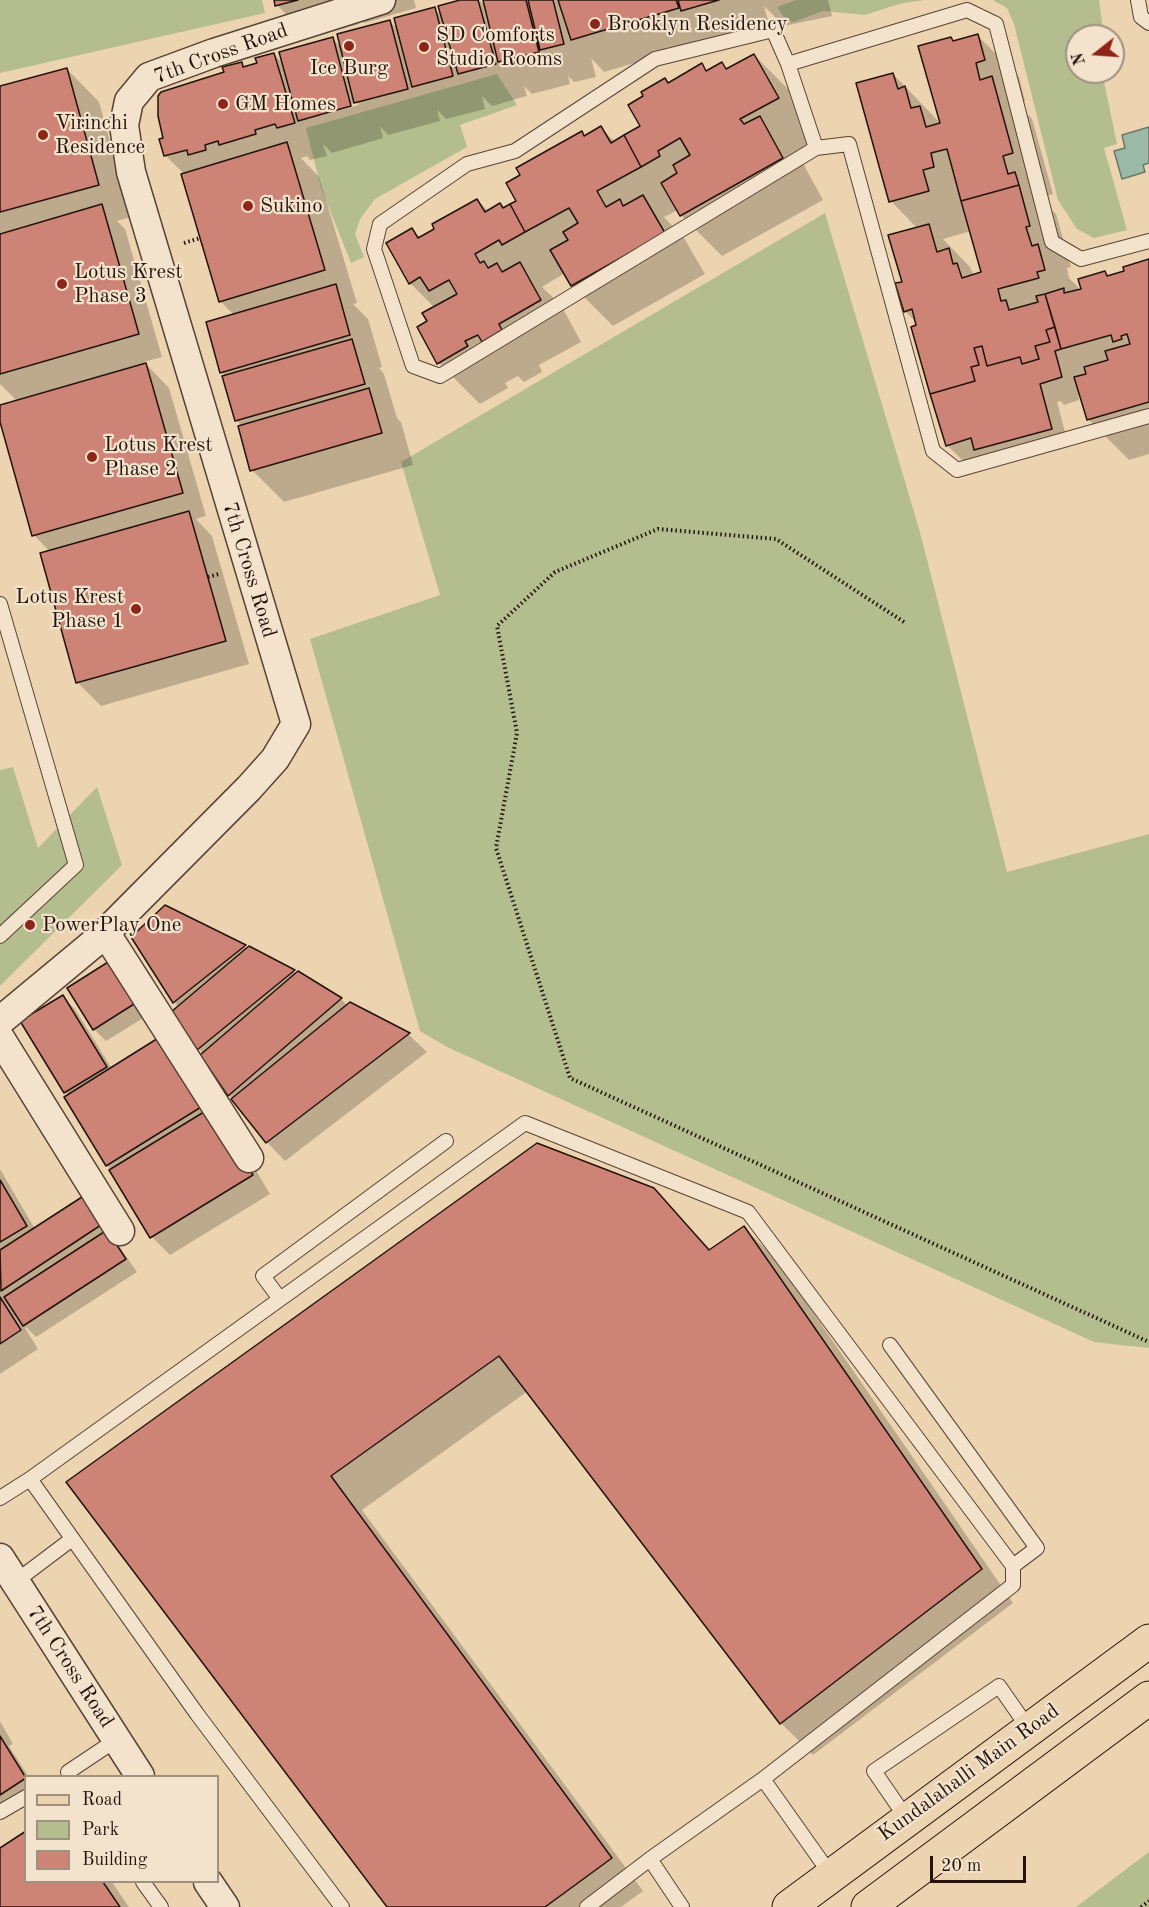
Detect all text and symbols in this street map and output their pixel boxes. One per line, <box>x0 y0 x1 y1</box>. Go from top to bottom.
place label: Brooklyn Residency <box>607 11 788 37</box>
marker: Brooklyn Residency <box>588 17 602 31</box>
street label: 7th Cross Road <box>151 18 291 90</box>
place label: SD Comforts Studio Rooms <box>436 22 562 72</box>
north arrow <box>1065 24 1125 84</box>
marker: Ice Burg <box>342 39 356 53</box>
marker: SD Comforts Studio Rooms <box>417 40 431 54</box>
text: N <box>1070 50 1089 67</box>
place label: Ice Burg <box>310 55 388 81</box>
place label: GM Homes <box>235 91 336 117</box>
marker: GM Homes <box>216 97 230 111</box>
place label: Virinchi Residence <box>55 110 145 160</box>
marker: Virinchi Residence <box>36 128 50 142</box>
place label: Sukino <box>260 193 323 219</box>
marker: Sukino <box>241 199 255 213</box>
place label: Lotus Krest Phase 3 <box>74 259 183 309</box>
marker: Lotus Krest Phase 3 <box>55 277 69 291</box>
place label: Lotus Krest Phase 2 <box>104 432 213 482</box>
marker: Lotus Krest Phase 2 <box>85 450 99 464</box>
street label: 7th Cross Road <box>216 499 282 641</box>
place label: Lotus Krest Phase 1 <box>15 584 124 634</box>
marker: Lotus Krest Phase 1 <box>129 602 143 616</box>
place label: PowerPlay One <box>42 912 182 938</box>
marker: PowerPlay One <box>23 918 37 932</box>
street label: 7th Cross Road <box>21 1601 119 1733</box>
street label: Kundalahalli Main Road <box>873 1699 1065 1847</box>
legend <box>24 1775 219 1883</box>
text: Road <box>82 1791 122 1809</box>
text: Park <box>82 1821 119 1839</box>
scale bar <box>933 1844 1029 1882</box>
text: Building <box>82 1851 147 1869</box>
text: 20 m <box>941 1857 981 1875</box>

